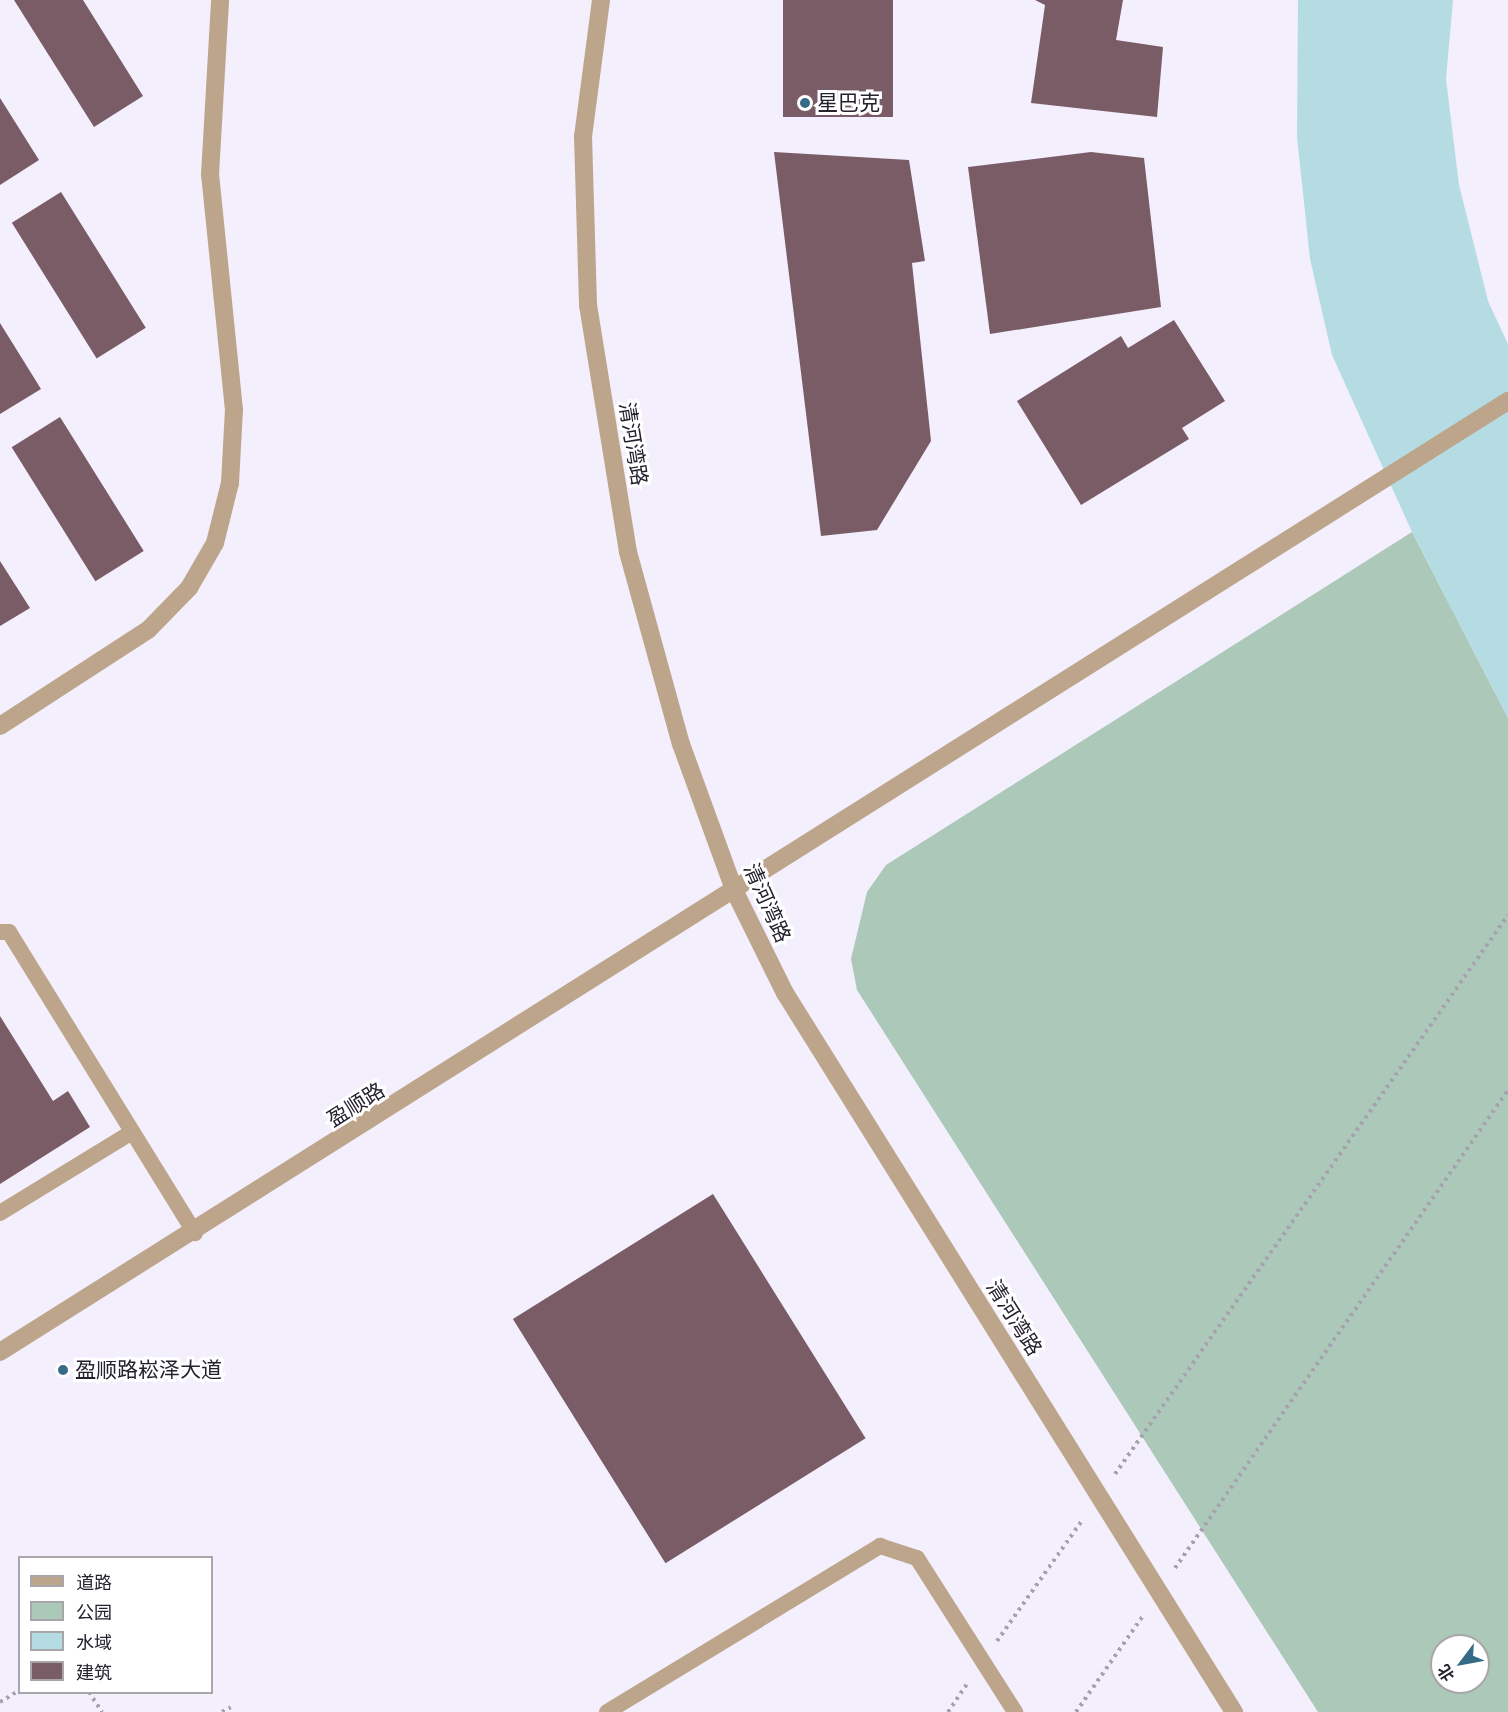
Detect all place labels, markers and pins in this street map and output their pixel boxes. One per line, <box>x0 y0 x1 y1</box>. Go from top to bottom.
place label: 星巴克 <box>817 90 880 116</box>
marker: 星巴克 <box>798 96 812 110</box>
place label: 盈顺路崧泽大道 <box>75 1357 222 1383</box>
marker: 盈顺路崧泽大道 <box>56 1363 70 1377</box>

